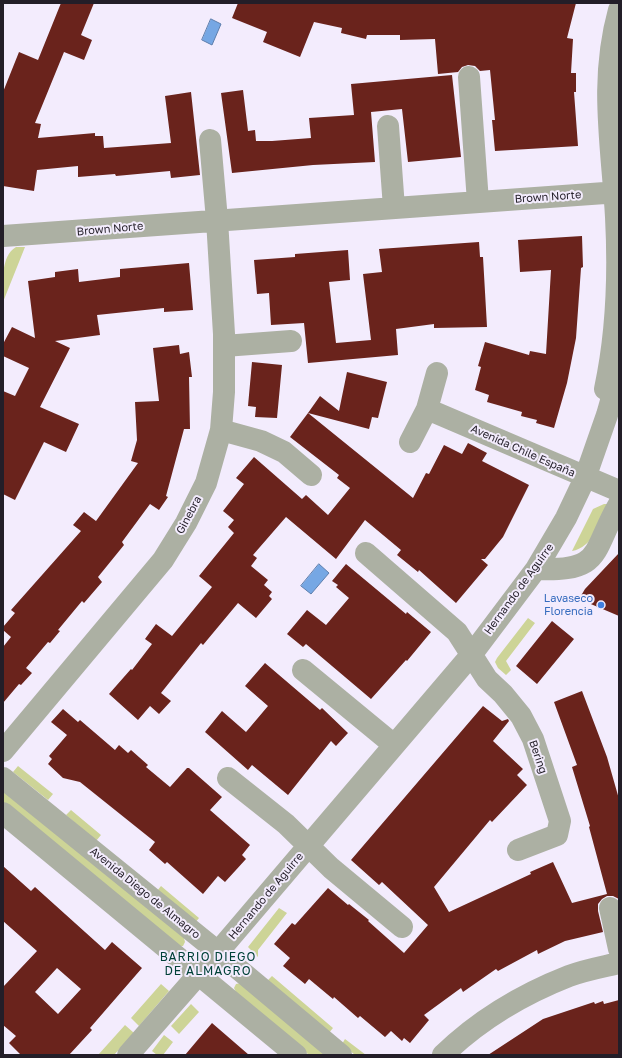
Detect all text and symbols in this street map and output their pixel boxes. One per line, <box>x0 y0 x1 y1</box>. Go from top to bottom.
street label: Brown Norte <box>514 188 582 206</box>
street label: Brown Norte <box>76 220 144 238</box>
street label: Avenida Chile España <box>469 422 577 480</box>
street label: Ginebra <box>174 494 204 536</box>
street label: Hernando de Aguirre <box>482 541 556 637</box>
place label: Lavaseco Florencia <box>544 592 593 618</box>
marker: Lavaseco Florencia <box>596 600 606 610</box>
street label: Bering <box>526 739 550 775</box>
street label: Avenida Diego de Almagro <box>87 845 203 941</box>
street label: Hernando de Aguirre <box>226 850 306 942</box>
district label: BARRIO DIEGO DE ALMAGRO <box>160 950 256 978</box>

